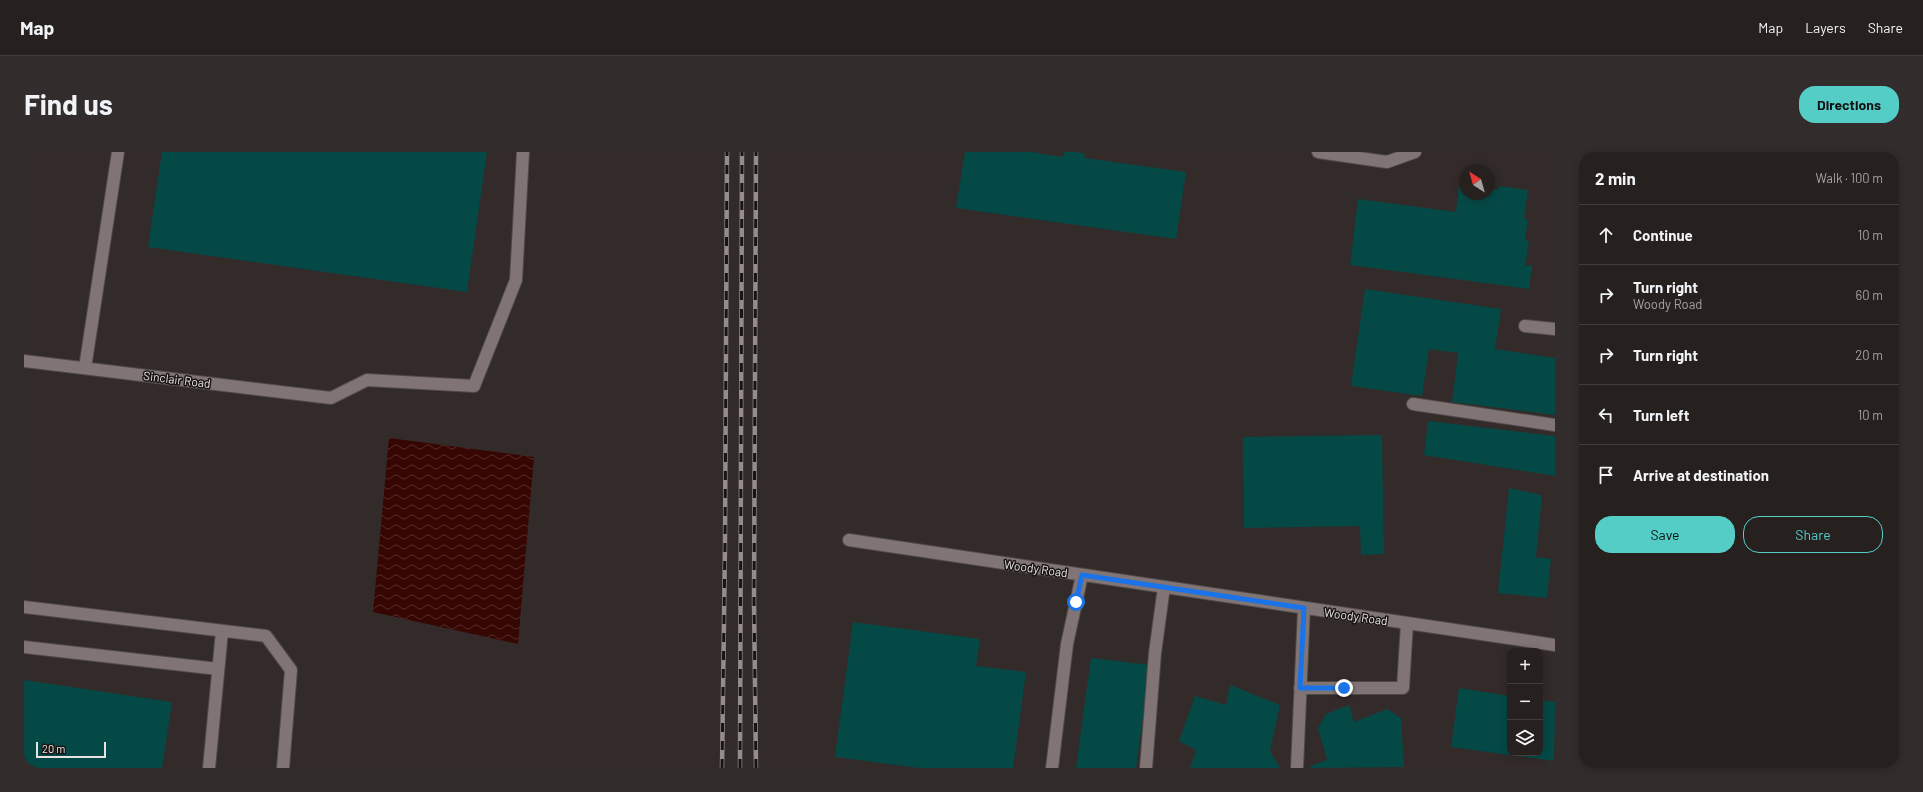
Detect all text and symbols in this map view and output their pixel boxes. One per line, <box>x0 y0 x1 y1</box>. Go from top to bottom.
text: Map <box>20 16 54 39</box>
text: Map <box>1758 19 1783 36</box>
text: Layers <box>1805 19 1846 36</box>
text: Share <box>1868 19 1903 36</box>
button: Directions <box>1799 86 1899 123</box>
text: Find us <box>24 87 113 121</box>
north arrow <box>1459 164 1495 200</box>
text: 2 min <box>1595 168 1636 188</box>
text: Walk · 100 m <box>1816 170 1883 186</box>
icon: ahead <box>1595 224 1617 246</box>
text: Continue <box>1633 226 1693 244</box>
text: 10 m <box>1858 227 1883 243</box>
text: Turn right <box>1633 278 1698 296</box>
icon: right <box>1595 284 1617 306</box>
text: 60 m <box>1856 287 1883 303</box>
text: Woody Road <box>1633 296 1702 312</box>
icon: right <box>1595 344 1617 366</box>
text: Turn right <box>1633 346 1698 364</box>
text: 20 m <box>1855 347 1883 363</box>
street label: Sinclair Road <box>142 368 212 390</box>
icon: left <box>1595 404 1617 426</box>
text: Turn left <box>1633 406 1689 424</box>
text: 10 m <box>1858 407 1883 423</box>
icon: arrive <box>1595 464 1617 486</box>
text: Arrive at destination <box>1633 466 1769 484</box>
button: Save <box>1595 516 1735 553</box>
button: Share <box>1743 516 1883 553</box>
street label: Woody Road <box>1003 557 1069 579</box>
route start <box>1067 593 1085 611</box>
street label: Woody Road <box>1323 605 1389 627</box>
map controls <box>1507 648 1543 756</box>
button: + <box>1507 648 1543 684</box>
route end <box>1335 679 1353 697</box>
button: − <box>1507 684 1543 720</box>
button: layers <box>1507 720 1543 756</box>
scale bar <box>36 740 106 759</box>
text: 20 m <box>42 742 65 755</box>

